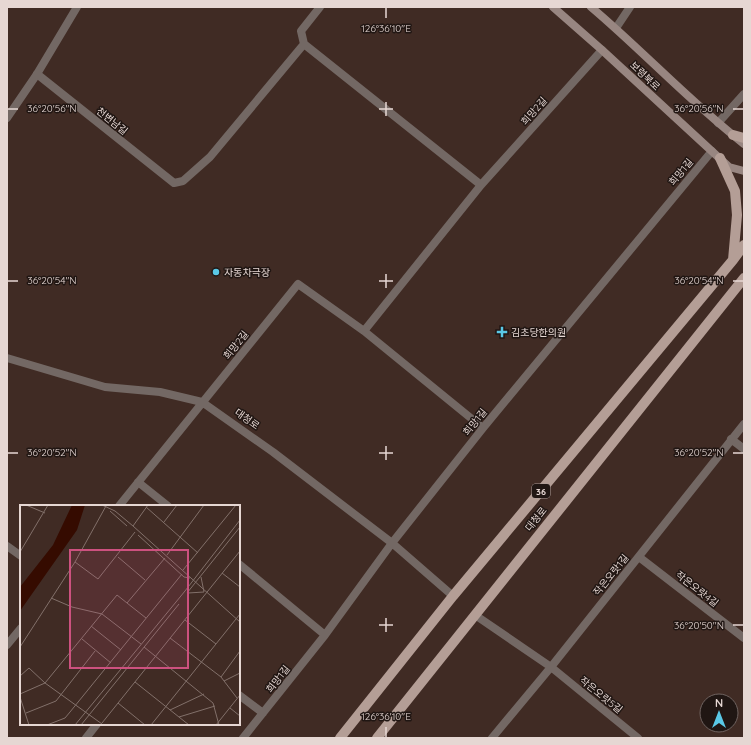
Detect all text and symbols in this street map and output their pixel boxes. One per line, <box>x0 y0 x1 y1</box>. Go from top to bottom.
text: 126°36'10"E <box>361 22 411 35</box>
street label: 보령북로 <box>627 59 663 93</box>
street label: 희망2길 <box>518 94 550 128</box>
text: 36°20'56"N <box>27 102 77 115</box>
text: 36°20'56"N <box>674 102 724 115</box>
street label: 천변남길 <box>94 104 130 138</box>
street label: 희망1길 <box>666 156 696 188</box>
place label: 자동차극장 <box>224 266 270 279</box>
marker: 자동차극장 <box>211 267 221 277</box>
text: 36°20'54"N <box>27 274 77 287</box>
text: 36°20'54"N <box>674 274 724 287</box>
marker: 김초당한의원 <box>496 326 508 338</box>
place label: 김초당한의원 <box>511 326 566 339</box>
street label: 희망2길 <box>221 328 251 362</box>
street label: 대청로 <box>232 406 262 432</box>
street label: 희망1길 <box>460 406 490 438</box>
text: 36°20'52"N <box>27 446 77 459</box>
text: 36°20'52"N <box>674 446 724 459</box>
road number: 36 <box>532 484 550 498</box>
street label: 대청로 <box>522 504 550 534</box>
inset map <box>20 505 240 725</box>
street label: 작은오랏1길 <box>590 552 632 598</box>
street label: 작은오랏4길 <box>673 568 721 610</box>
text: 36°20'50"N <box>674 619 724 632</box>
street label: 희망1길 <box>263 663 293 695</box>
street label: 작은오랏5길 <box>577 674 625 716</box>
north arrow <box>699 693 739 733</box>
text: N <box>715 696 723 710</box>
text: 126°36'10"E <box>361 710 411 723</box>

